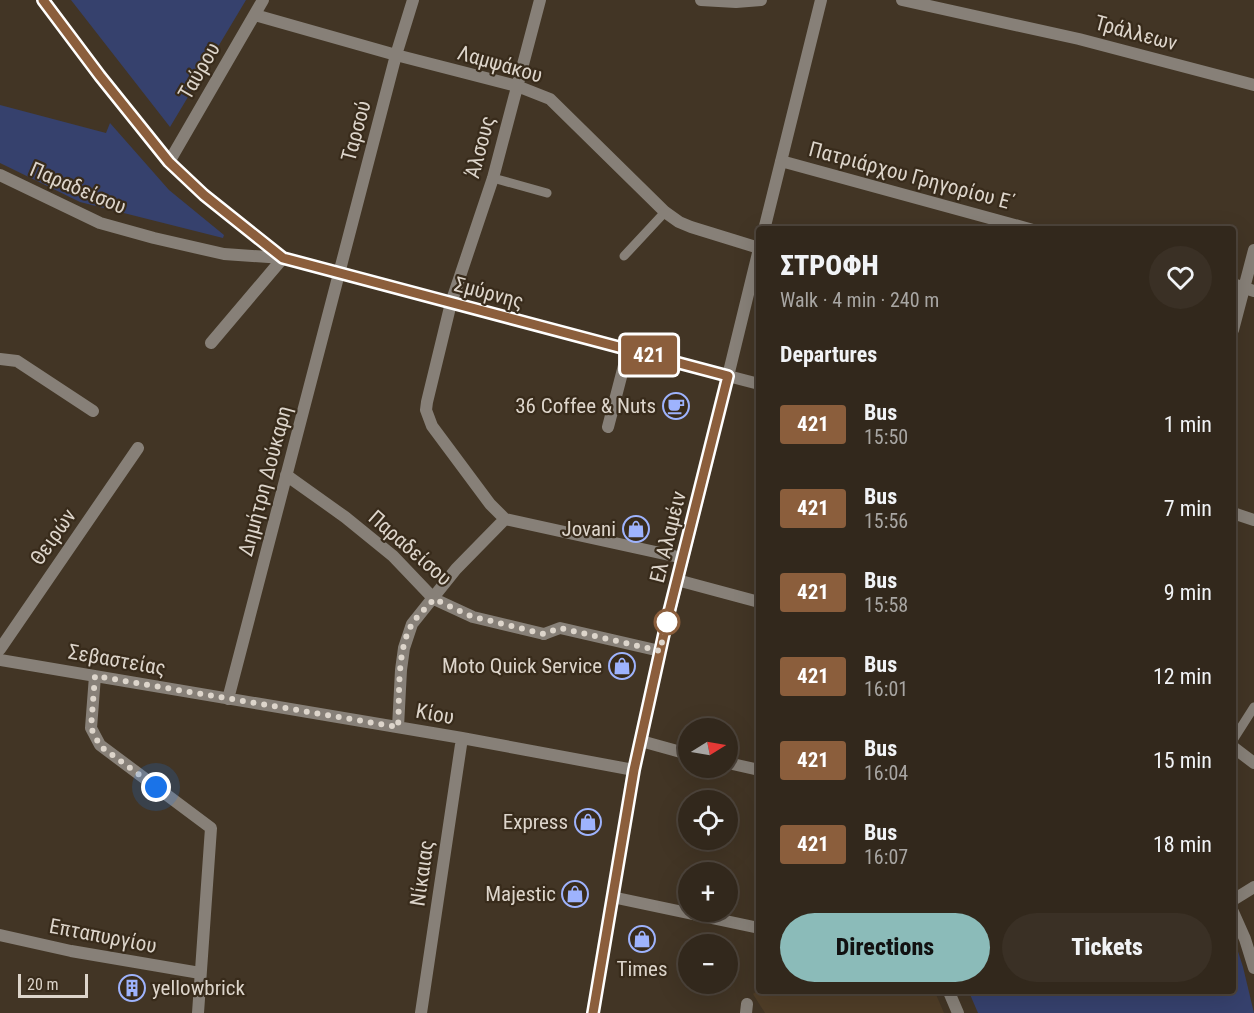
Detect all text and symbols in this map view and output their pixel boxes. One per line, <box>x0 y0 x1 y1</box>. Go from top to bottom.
street label: Τράλλεων <box>1092 10 1180 56</box>
street label: Ταύρου <box>173 38 225 104</box>
street label: Λαμψάκου <box>455 40 545 88</box>
street label: Ταρσού <box>336 98 376 164</box>
street label: Άλσους <box>460 113 500 181</box>
street label: Πατριάρχου Γρηγορίου Ε΄ <box>806 137 1018 215</box>
street label: Παραδείσου <box>26 157 130 219</box>
button: heart <box>1149 246 1212 309</box>
text: ΣΤΡΟΦΗ <box>780 249 879 282</box>
street label: Σμύρνης <box>452 272 526 314</box>
text: Walk · 4 min · 240 m <box>780 288 939 312</box>
line badge: 421 <box>614 336 684 374</box>
text: Departures <box>780 342 877 367</box>
text: 421 <box>633 343 665 367</box>
cafe icon: 36 Coffee & Nuts <box>661 391 691 421</box>
place label: 36 Coffee & Nuts <box>515 394 656 418</box>
text: Bus <box>864 400 897 425</box>
street label: Δημήτρη Δούκαρη <box>233 403 297 559</box>
text: 421 <box>797 412 829 436</box>
text: 1 min <box>1164 412 1212 437</box>
text: 15:50 <box>864 425 908 449</box>
text: Bus <box>864 484 897 509</box>
street label: Ελ Αλαμέιν <box>645 489 691 585</box>
text: 421 <box>797 496 829 520</box>
text: 7 min <box>1164 496 1212 521</box>
street label: Θειρών <box>25 504 81 570</box>
street label: Παραδείσου <box>364 505 456 591</box>
text: 15:56 <box>864 509 908 533</box>
shop icon: Jovani <box>621 514 651 544</box>
place label: Jovani <box>562 517 616 541</box>
text: Bus <box>864 568 897 593</box>
text: 421 <box>797 580 829 604</box>
text: 9 min <box>1164 580 1212 605</box>
text: 15:58 <box>864 593 908 617</box>
unlabelled marker <box>654 609 680 635</box>
street label: Σεβαστείας <box>66 640 168 680</box>
shop icon: Moto Quick Service <box>607 651 637 681</box>
text: Bus <box>864 652 897 677</box>
place label: Moto Quick Service <box>442 654 602 678</box>
text: 421 <box>797 664 829 688</box>
text: 12 min <box>1153 664 1212 689</box>
text: 16:01 <box>864 677 908 701</box>
street label: Κίου <box>414 699 456 729</box>
north arrow <box>678 718 738 778</box>
map controls <box>678 718 738 994</box>
text: Bus <box>864 736 897 761</box>
text: 421 <box>797 748 829 772</box>
text: 15 min <box>1153 748 1212 773</box>
text: 16:04 <box>864 761 908 785</box>
your location <box>141 772 171 802</box>
button: locate <box>678 790 738 850</box>
shop icon: Express <box>573 807 603 837</box>
place label: Express <box>503 810 568 834</box>
text: Bus <box>864 820 897 845</box>
text: 421 <box>797 832 829 856</box>
text: 18 min <box>1153 832 1212 857</box>
street label: Νίκαιας <box>405 838 439 908</box>
text: 16:07 <box>864 845 908 869</box>
button: + <box>678 862 738 922</box>
shop icon: Majestic <box>560 879 590 909</box>
place label: Majestic <box>485 882 556 906</box>
button: Directions <box>780 913 990 982</box>
button: Tickets <box>1002 913 1212 982</box>
street label: Επταπυργίου <box>47 914 159 958</box>
shop icon: Times <box>627 924 657 954</box>
button: − <box>678 934 738 994</box>
place label: Times <box>617 957 667 981</box>
scale bar <box>18 971 88 998</box>
building icon: yellowbrick <box>117 973 147 1003</box>
text: 20 m <box>27 975 59 994</box>
place label: yellowbrick <box>152 976 246 1000</box>

